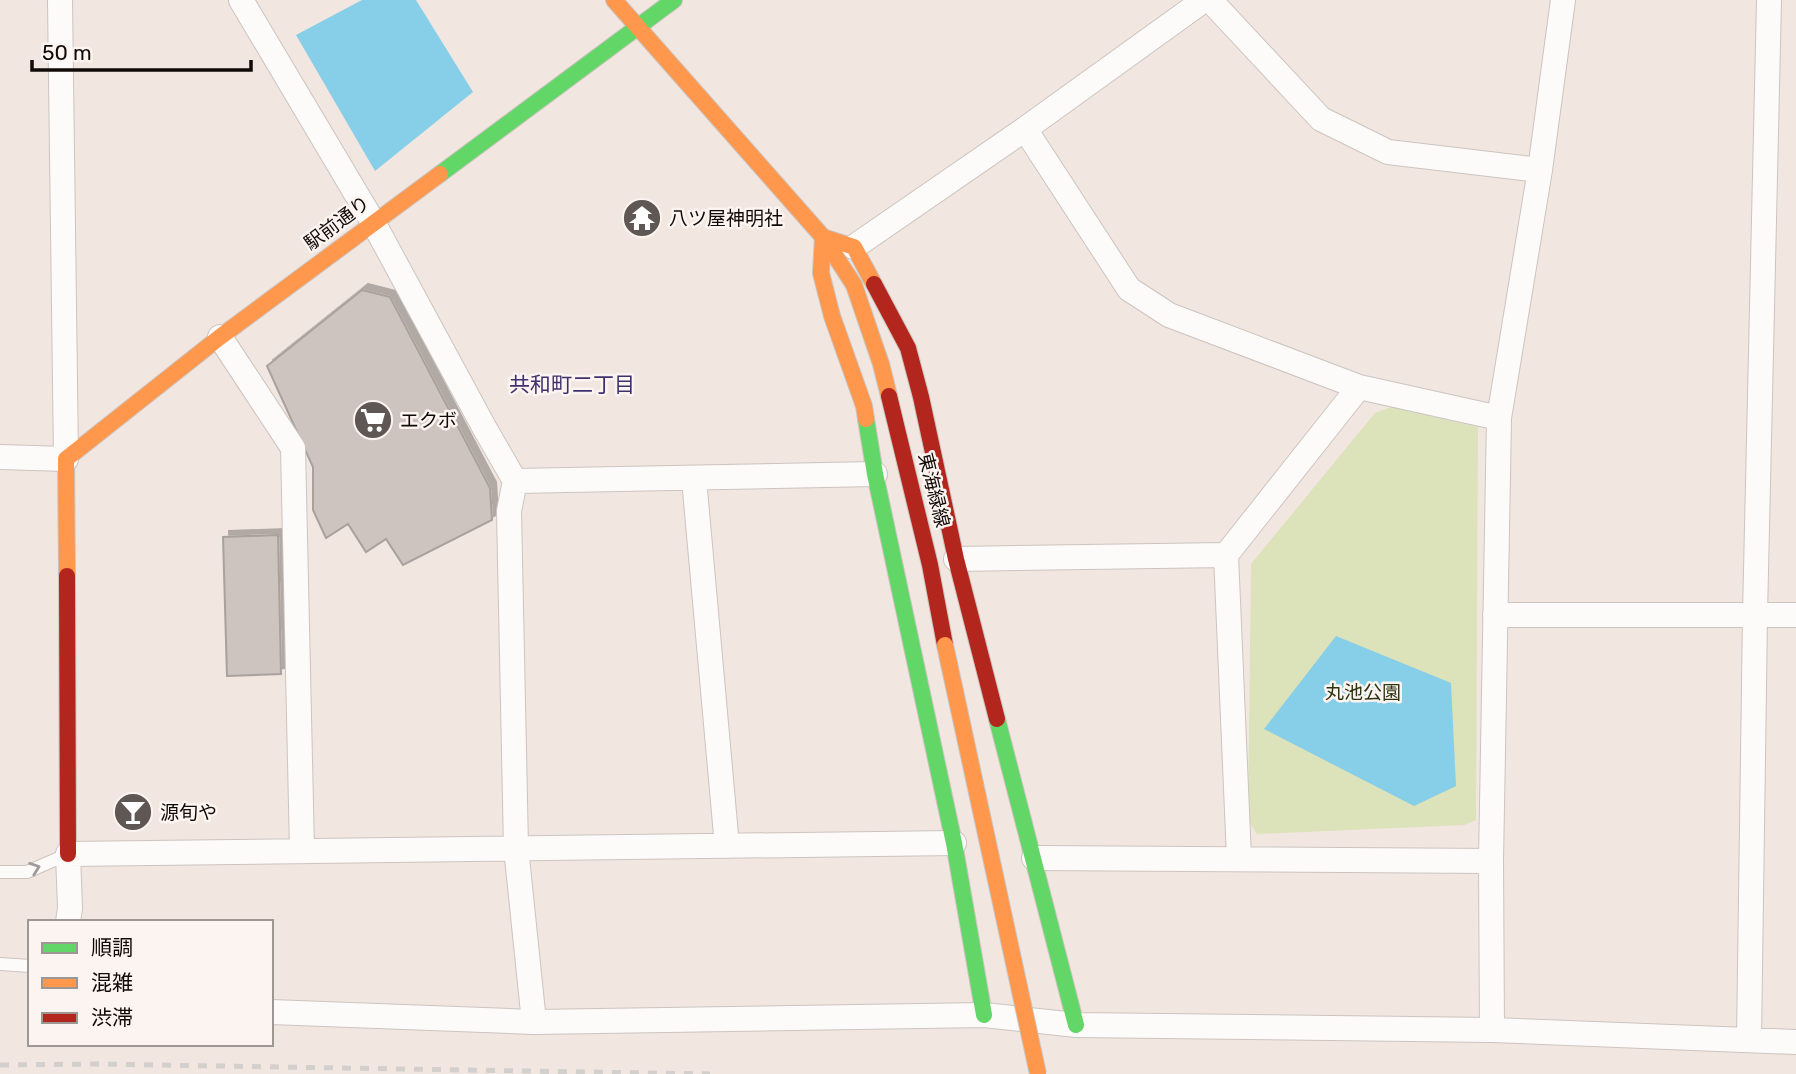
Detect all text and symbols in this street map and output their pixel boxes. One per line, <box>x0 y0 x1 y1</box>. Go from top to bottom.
scale bar <box>32 28 250 72</box>
text: 50 m <box>42 40 92 65</box>
street label: 駅前通り <box>300 191 374 255</box>
temple icon: 八ツ屋神明社 <box>621 197 663 239</box>
place label: 八ツ屋神明社 <box>669 207 783 230</box>
district label: 共和町二丁目 <box>509 372 635 397</box>
supermarket icon: エクボ <box>352 399 394 441</box>
place label: エクボ <box>400 409 457 432</box>
street label: 東海緑線 <box>914 450 954 530</box>
park label: 丸池公園 <box>1325 681 1401 704</box>
bar icon: 源旬や <box>112 791 154 833</box>
place label: 源旬や <box>160 801 217 824</box>
one-way arrow <box>28 862 41 876</box>
legend <box>28 920 273 1046</box>
text: 順調 <box>91 935 133 960</box>
text: 混雑 <box>91 970 133 995</box>
text: 渋滞 <box>91 1005 133 1030</box>

